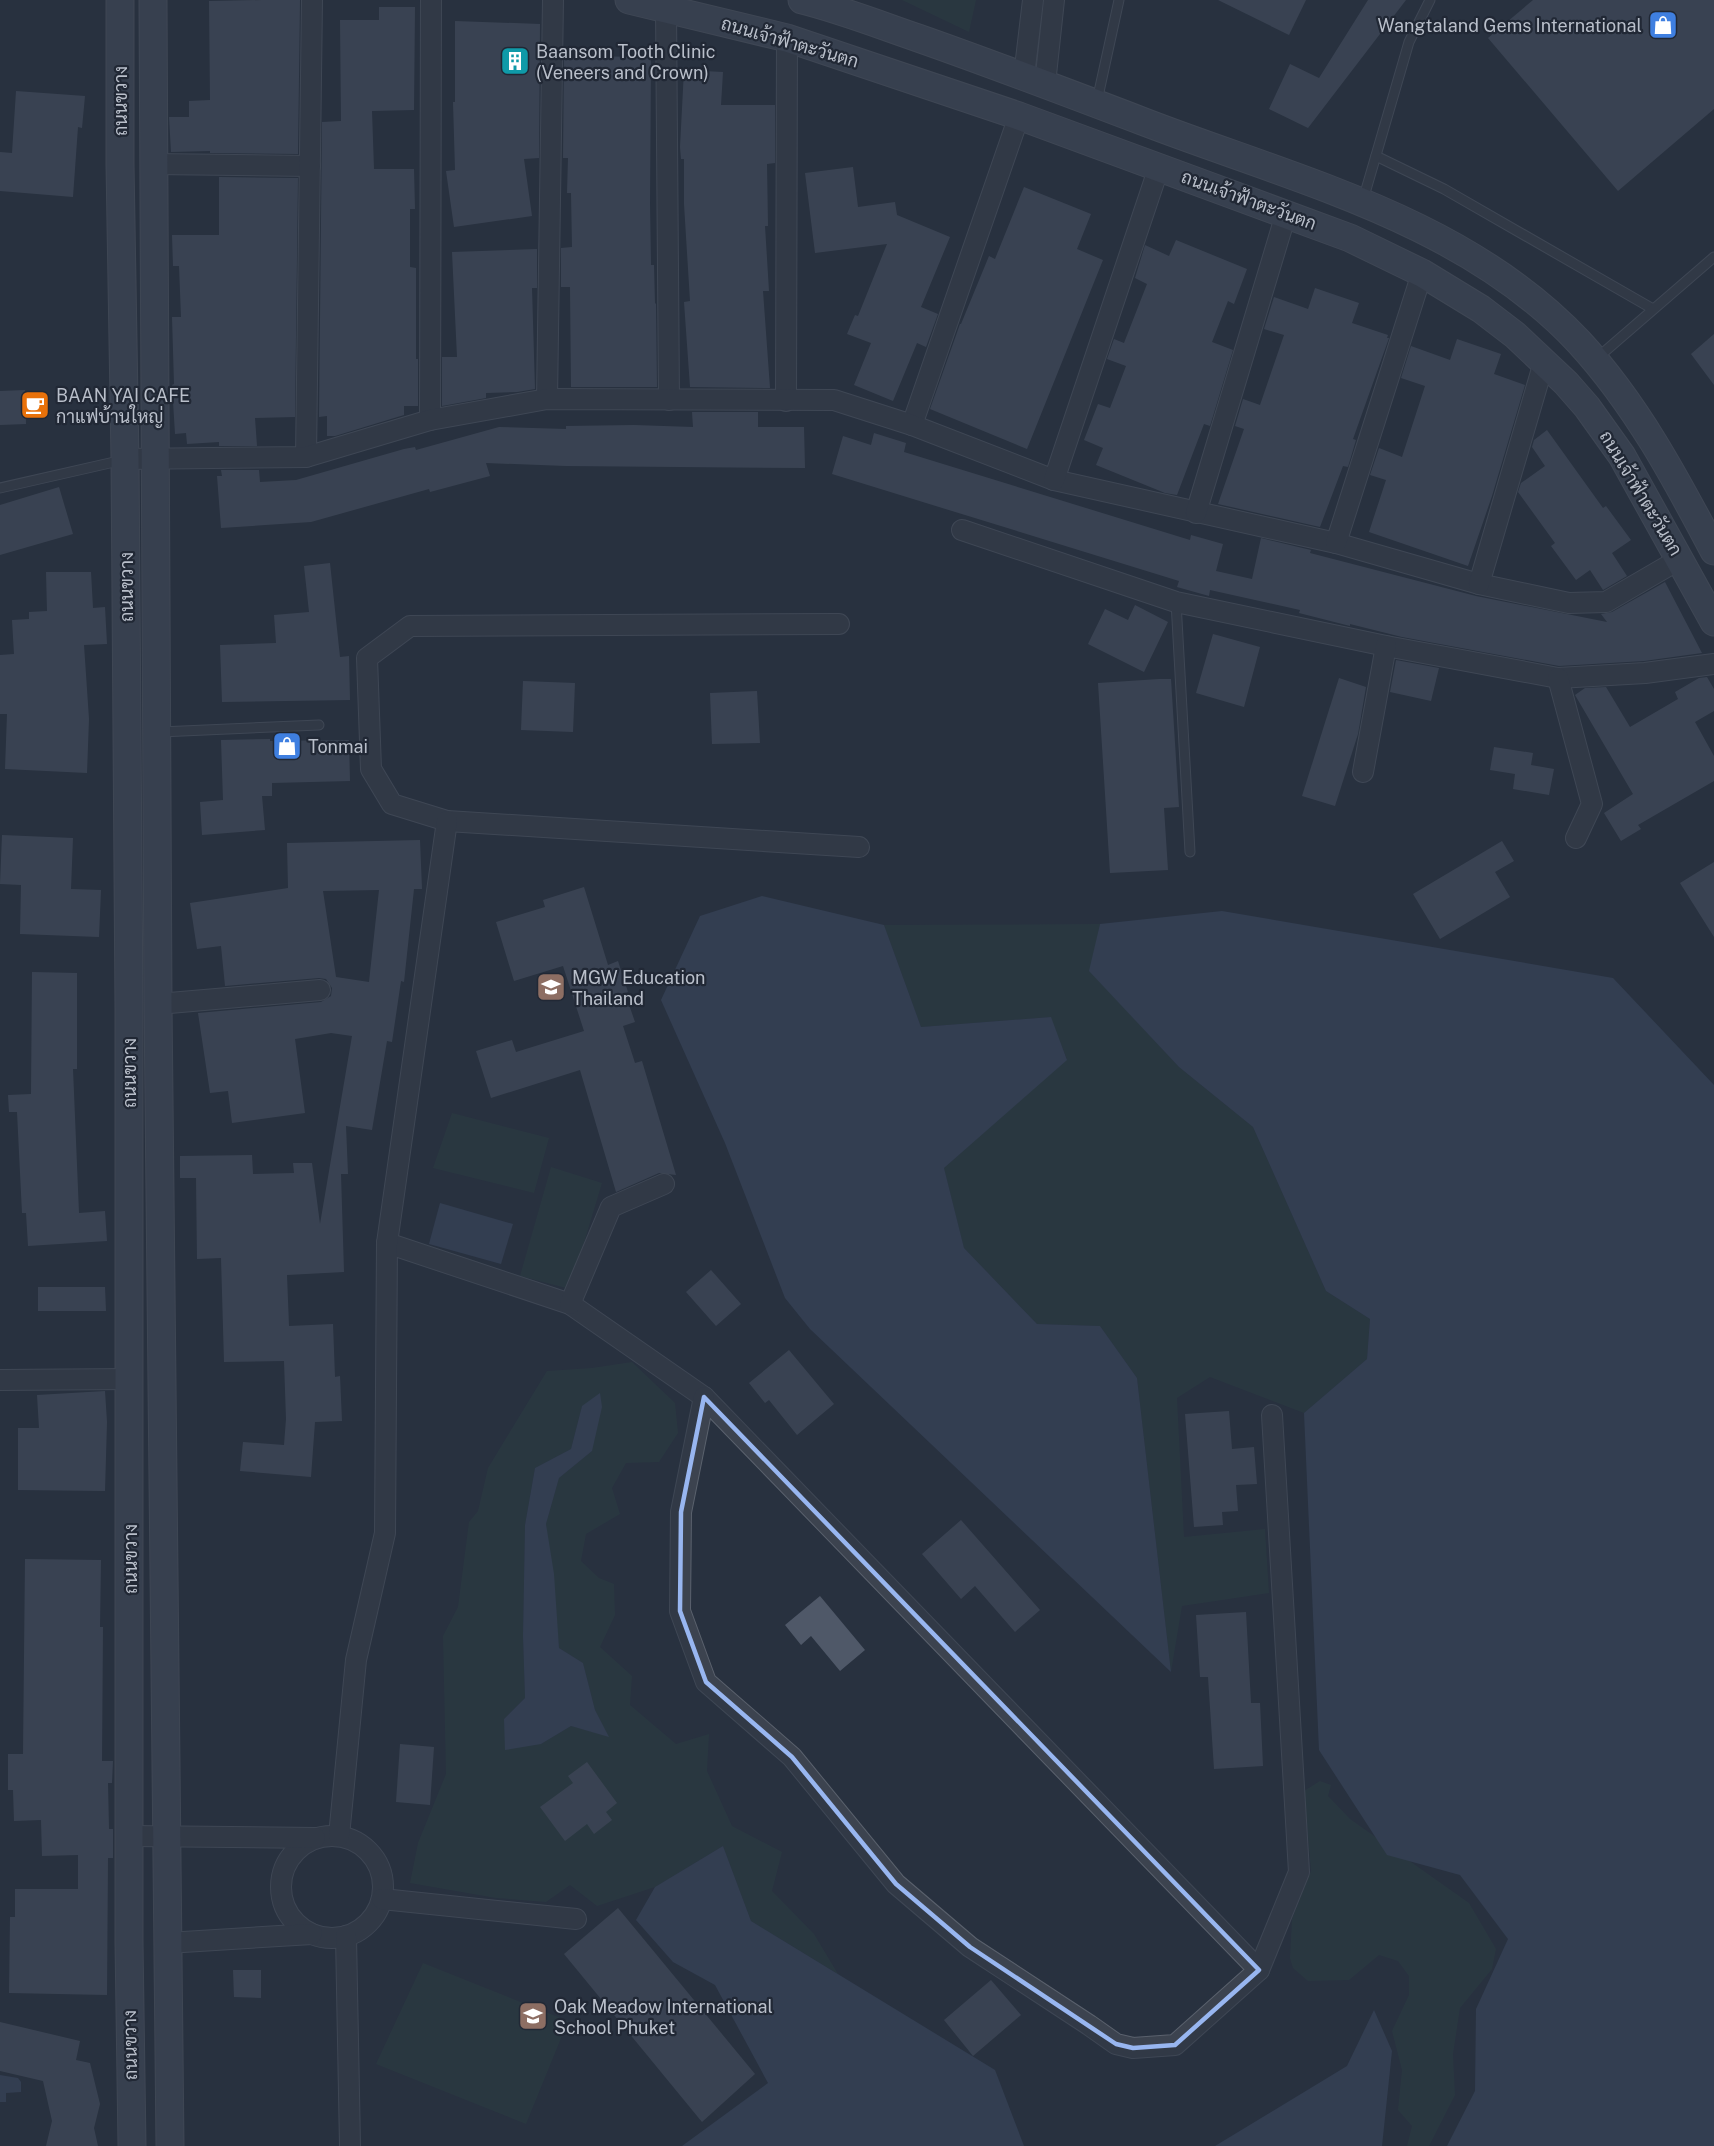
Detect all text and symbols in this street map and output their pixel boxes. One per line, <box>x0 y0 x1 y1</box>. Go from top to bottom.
shop icon: Wangtaland Gems International <box>1647 9 1679 41</box>
street label: ถนนเจ้าฟ้าตะวันตก <box>719 11 861 72</box>
place label: Wangtaland Gems International <box>1378 15 1642 36</box>
place label: Baansom Tooth Clinic (Veneers and Crown) <box>536 41 716 83</box>
building icon: Baansom Tooth Clinic (Veneers and Crown) <box>499 45 531 77</box>
street label: ถนนขวาง <box>110 66 131 136</box>
street label: ถนนเจ้าฟ้าตะวันตก <box>1179 165 1320 234</box>
place label: BAAN YAI CAFE กาแฟบ้านใหญ่ <box>56 385 190 428</box>
cafe icon: BAAN YAI CAFE กาแฟบ้านใหญ่ <box>19 389 51 421</box>
street label: ถนนเจ้าฟ้าตะวันตก <box>1595 426 1687 559</box>
street label: ถนนขวาง <box>116 552 137 622</box>
shop icon: Tonmai <box>271 730 303 762</box>
place label: Tonmai <box>308 736 368 757</box>
place label: MGW Education Thailand <box>572 967 706 1009</box>
school or university icon: MGW Education Thailand <box>535 971 567 1003</box>
street label: ถนนขวาง <box>119 1038 140 1108</box>
street label: ถนนขวาง <box>120 1524 141 1594</box>
place label: Oak Meadow International School Phuket <box>554 1996 773 2038</box>
school or university icon: Oak Meadow International School Phuket <box>517 2000 549 2032</box>
street label: ถนนขวาง <box>119 2010 141 2080</box>

